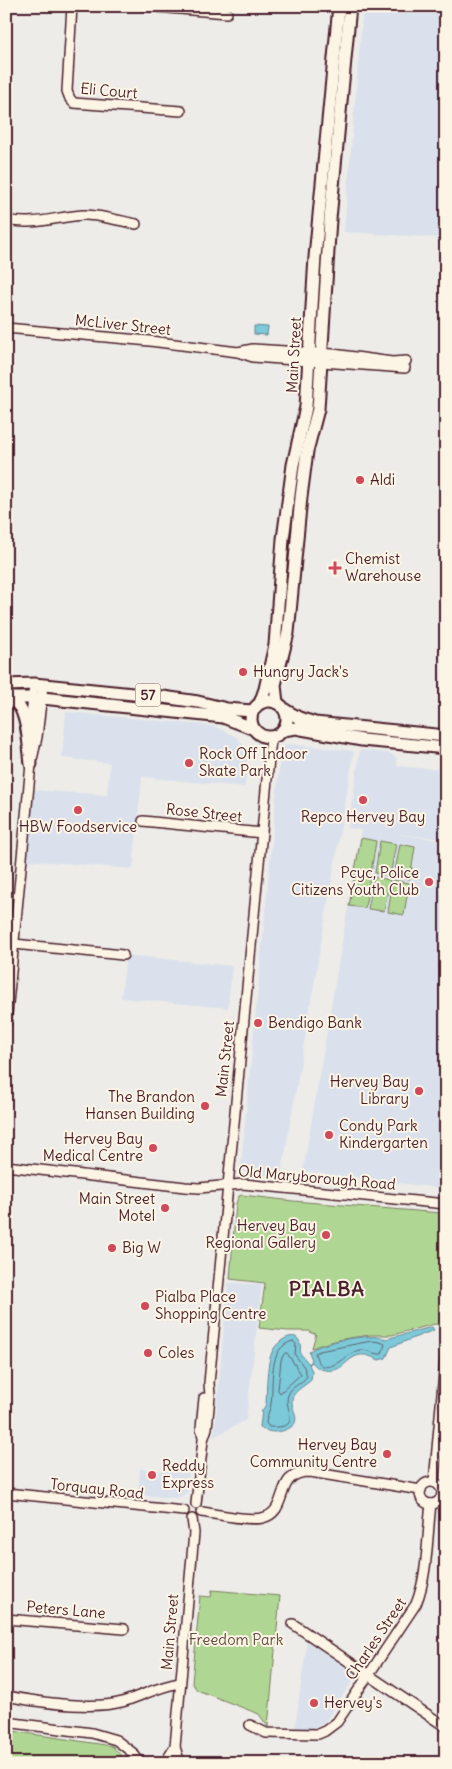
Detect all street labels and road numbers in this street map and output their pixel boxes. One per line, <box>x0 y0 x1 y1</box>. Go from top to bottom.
street label: Eli Court <box>80 79 138 102</box>
street label: McLiver Street <box>74 310 172 339</box>
street label: Main Street <box>282 316 305 394</box>
road number: 57 <box>136 684 160 706</box>
street label: Rose Street <box>165 799 243 826</box>
street label: Main Street <box>211 1020 238 1098</box>
street label: Old Maryborough Road <box>237 1161 397 1194</box>
street label: Torquay Road <box>49 1474 145 1503</box>
street label: Main Street <box>157 1593 182 1671</box>
street label: Charles Street <box>341 1594 410 1683</box>
street label: Peters Lane <box>26 1597 106 1622</box>

